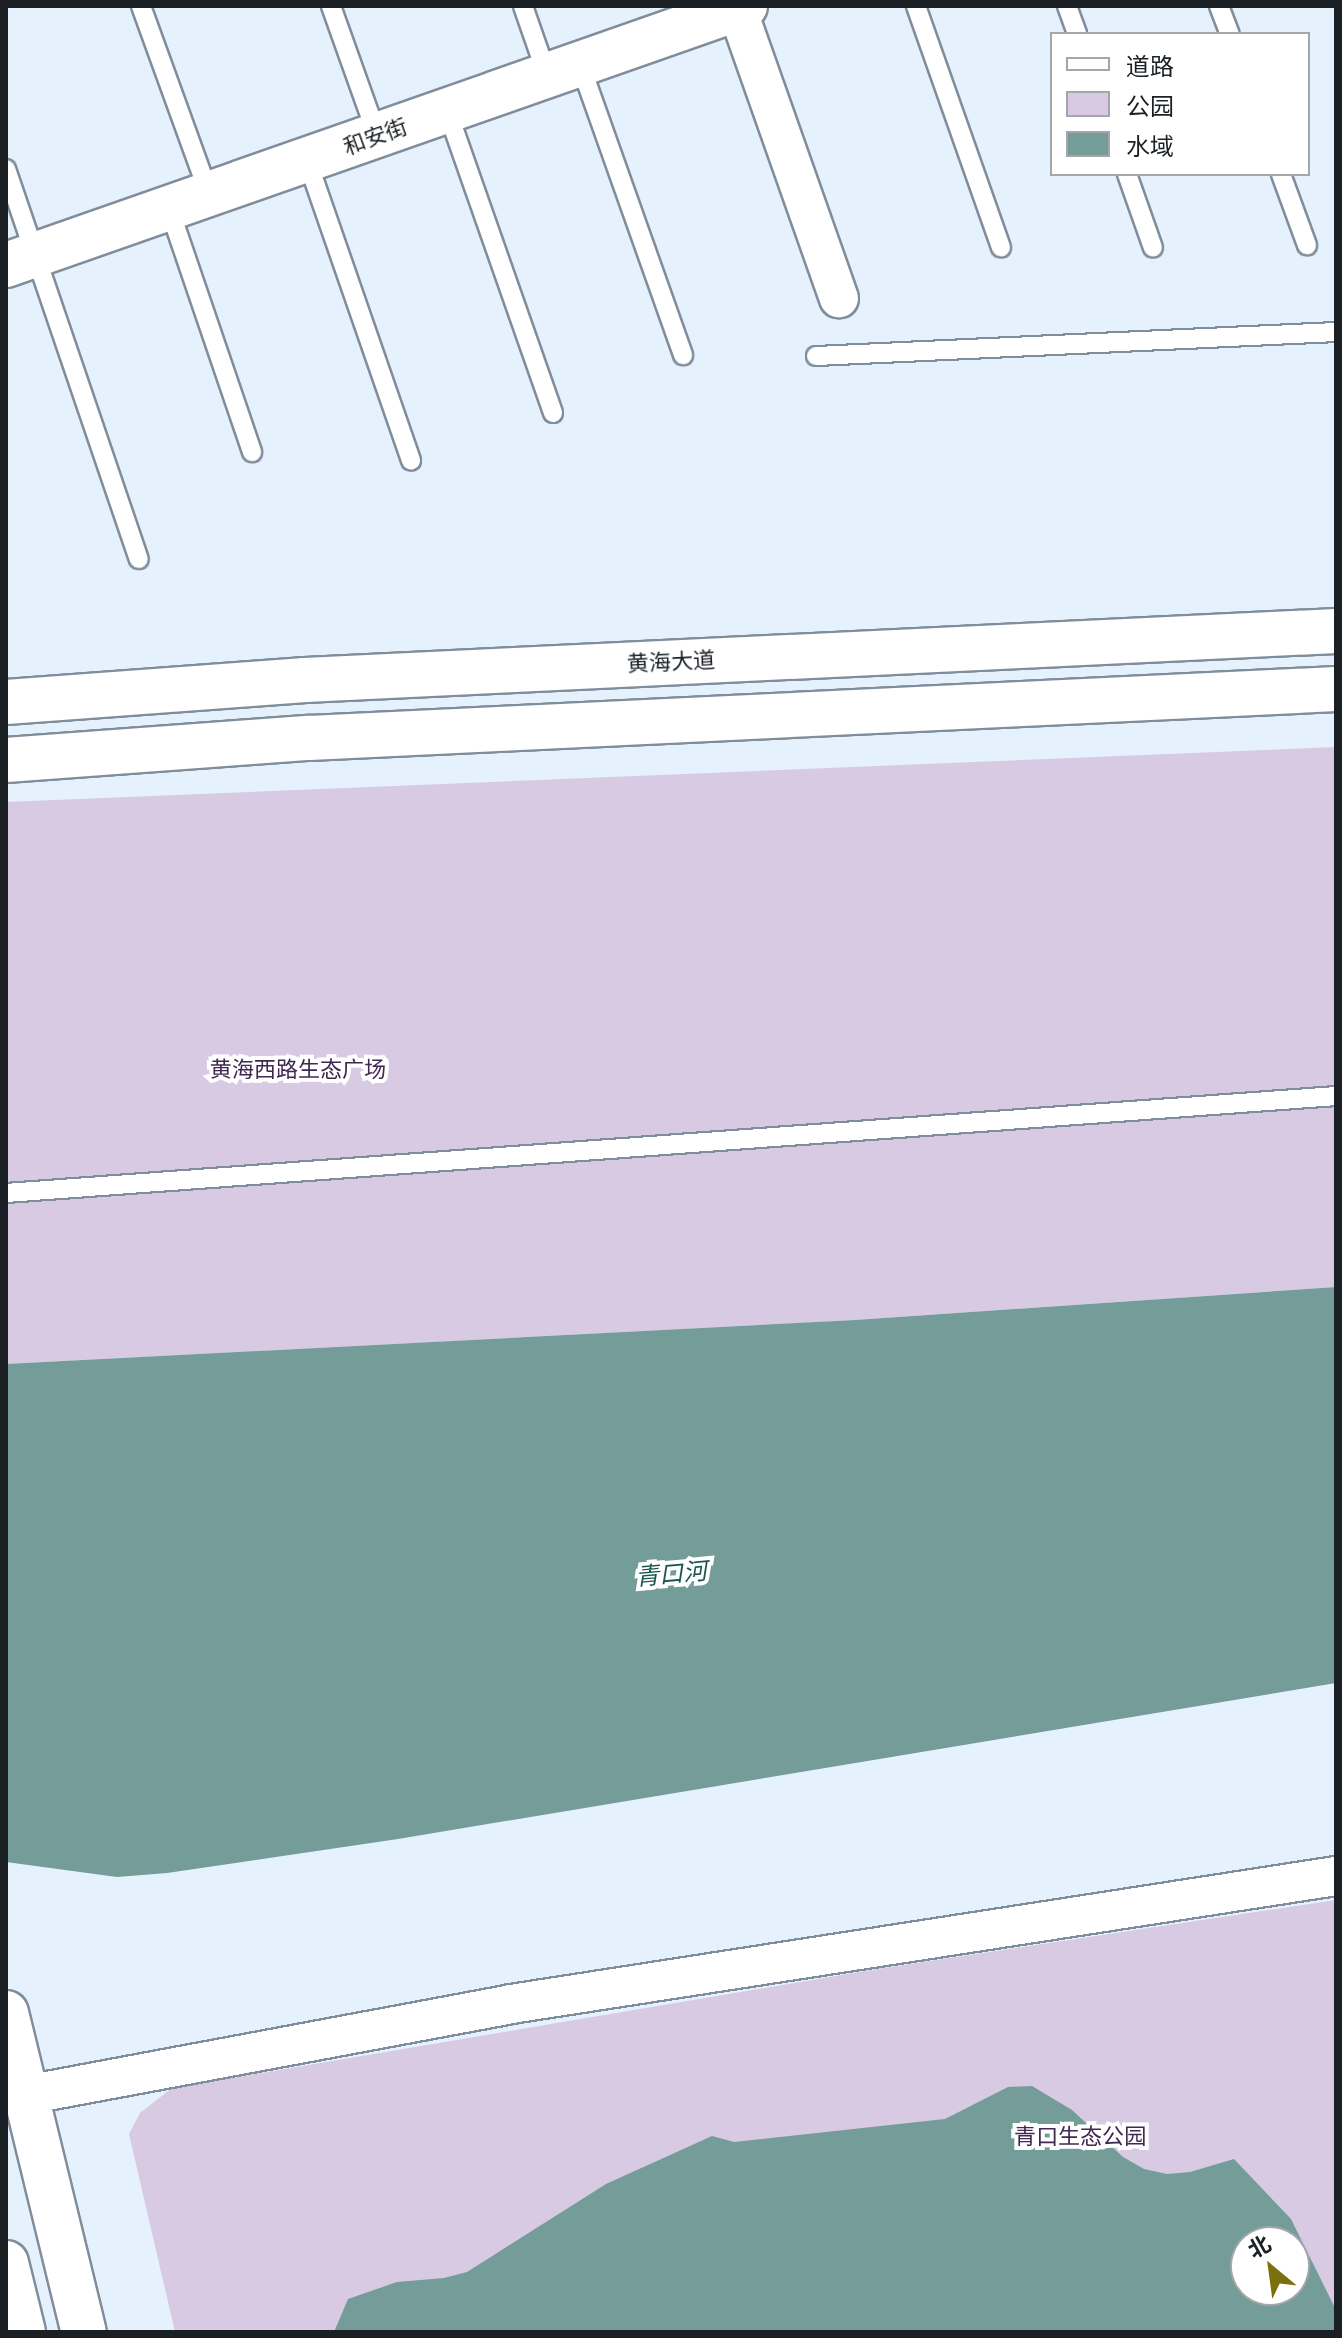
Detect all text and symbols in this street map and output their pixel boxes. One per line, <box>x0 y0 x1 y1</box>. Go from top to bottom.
legend <box>1050 32 1310 176</box>
text: 道路 <box>1126 51 1174 80</box>
text: 公园 <box>1126 91 1174 120</box>
street label: 和安街 <box>339 112 411 160</box>
text: 水域 <box>1126 131 1174 160</box>
street label: 黄海大道 <box>626 646 716 676</box>
park label: 黄海西路生态广场 <box>210 1056 386 1082</box>
water label: 青口河 <box>634 1556 708 1590</box>
park label: 青口生态公园 <box>1014 2123 1146 2149</box>
north arrow <box>1230 2226 1310 2306</box>
text: 北 <box>1243 2229 1275 2263</box>

